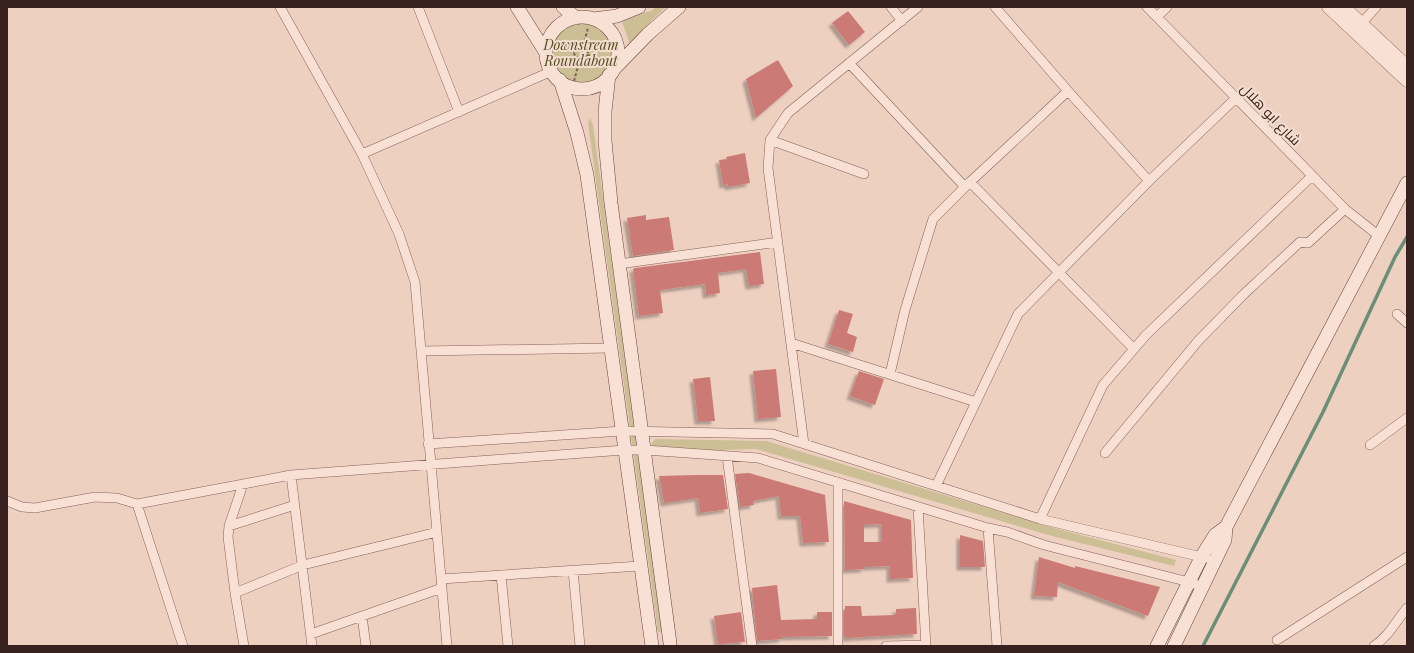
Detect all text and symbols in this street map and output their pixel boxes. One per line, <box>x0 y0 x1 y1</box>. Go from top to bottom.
park label: Downstream Roundabout <box>542 35 619 70</box>
street label: شارع ابو هلال <box>1237 79 1305 149</box>

